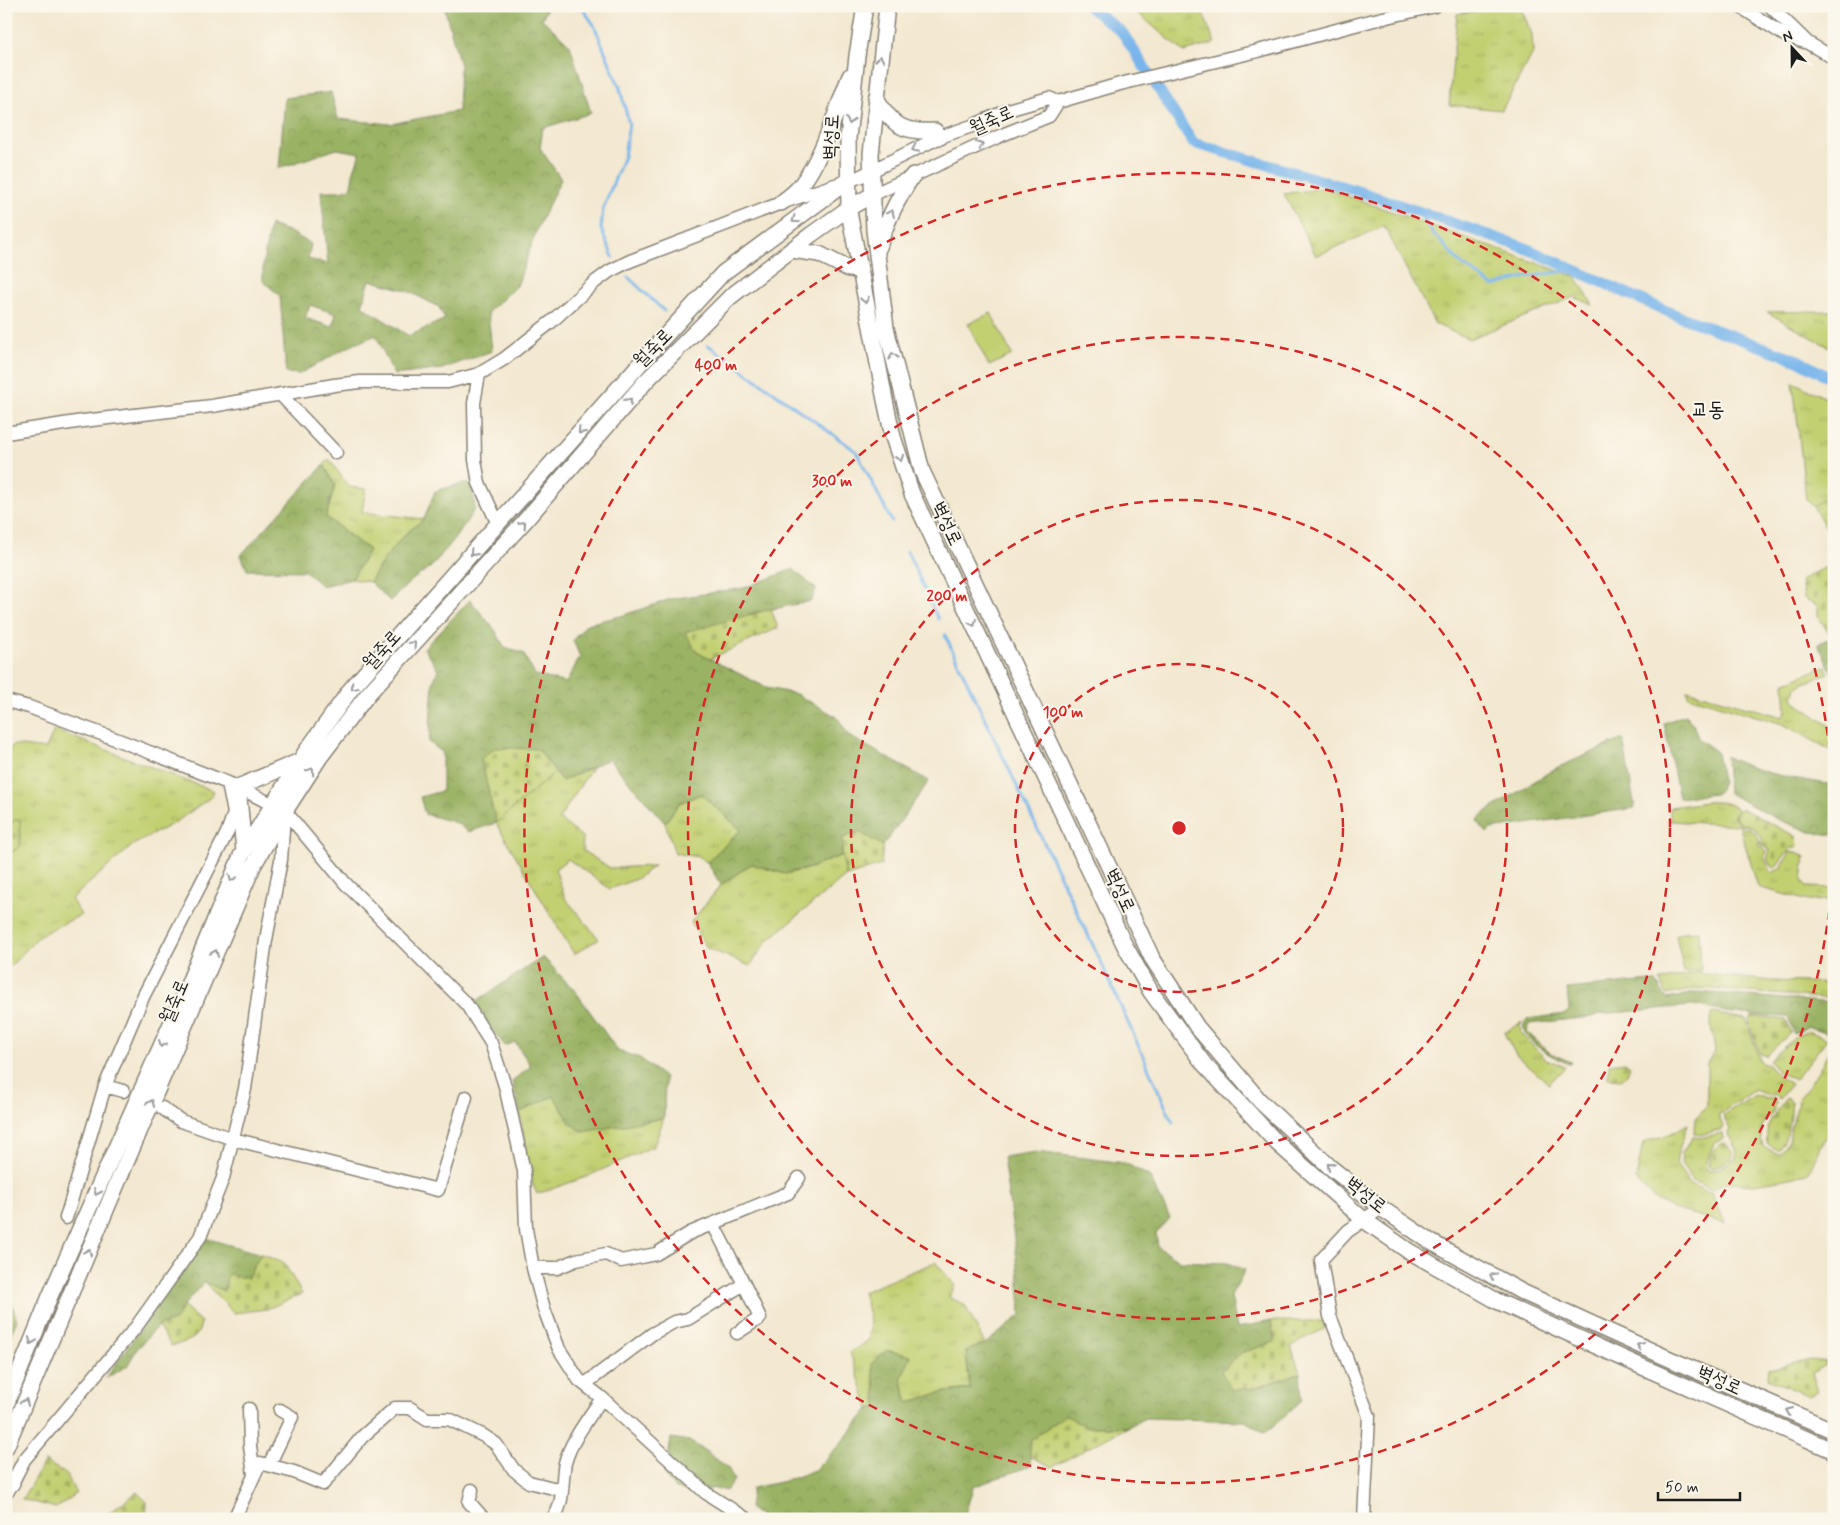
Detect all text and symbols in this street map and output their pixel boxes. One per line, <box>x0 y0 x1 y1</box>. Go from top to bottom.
north arrow <box>1768 22 1818 72</box>
text: N <box>1780 27 1795 47</box>
one-way arrow <box>874 55 885 63</box>
street label: 월죽로 <box>966 100 1018 141</box>
street label: 벽성로 <box>818 114 845 161</box>
one-way arrow <box>845 118 856 126</box>
one-way arrow <box>975 141 984 151</box>
one-way arrow <box>911 142 920 153</box>
one-way arrow <box>885 209 896 218</box>
one-way arrow <box>792 214 801 222</box>
one-way arrow <box>859 296 869 304</box>
street label: 월죽로 <box>628 323 678 373</box>
one-way arrow <box>888 351 899 360</box>
text: 400 m <box>695 356 737 376</box>
district label: 교동 <box>1691 396 1725 424</box>
one-way arrow <box>623 398 632 407</box>
one-way arrow <box>578 426 587 435</box>
one-way arrow <box>895 454 905 462</box>
text: 300 m <box>812 472 852 492</box>
street label: 벽성로 <box>926 498 968 550</box>
one-way arrow <box>517 520 526 529</box>
one-way arrow <box>470 547 479 556</box>
text: 200 m <box>927 587 968 607</box>
one-way arrow <box>967 618 977 627</box>
street label: 월죽로 <box>357 625 407 675</box>
one-way arrow <box>407 640 416 649</box>
one-way arrow <box>351 681 359 690</box>
text: 100 m <box>1043 703 1083 723</box>
one-way arrow <box>305 767 315 776</box>
centre of rings <box>1170 819 1188 837</box>
street label: 벽성로 <box>1099 865 1141 917</box>
one-way arrow <box>227 873 238 882</box>
one-way arrow <box>209 949 220 958</box>
street label: 월죽로 <box>154 976 195 1028</box>
one-way arrow <box>158 1039 169 1048</box>
one-way arrow <box>145 1099 156 1108</box>
one-way arrow <box>1327 1163 1336 1172</box>
street label: 벽성로 <box>1340 1171 1392 1219</box>
one-way arrow <box>92 1187 103 1196</box>
one-way arrow <box>81 1248 92 1257</box>
one-way arrow <box>1490 1273 1499 1283</box>
one-way arrow <box>28 1337 38 1345</box>
one-way arrow <box>1636 1341 1645 1352</box>
street label: 벽성로 <box>1693 1360 1745 1401</box>
one-way arrow <box>19 1398 29 1407</box>
one-way arrow <box>1785 1407 1794 1418</box>
scale bar <box>1658 1470 1740 1502</box>
text: 50 m <box>1665 1478 1699 1498</box>

